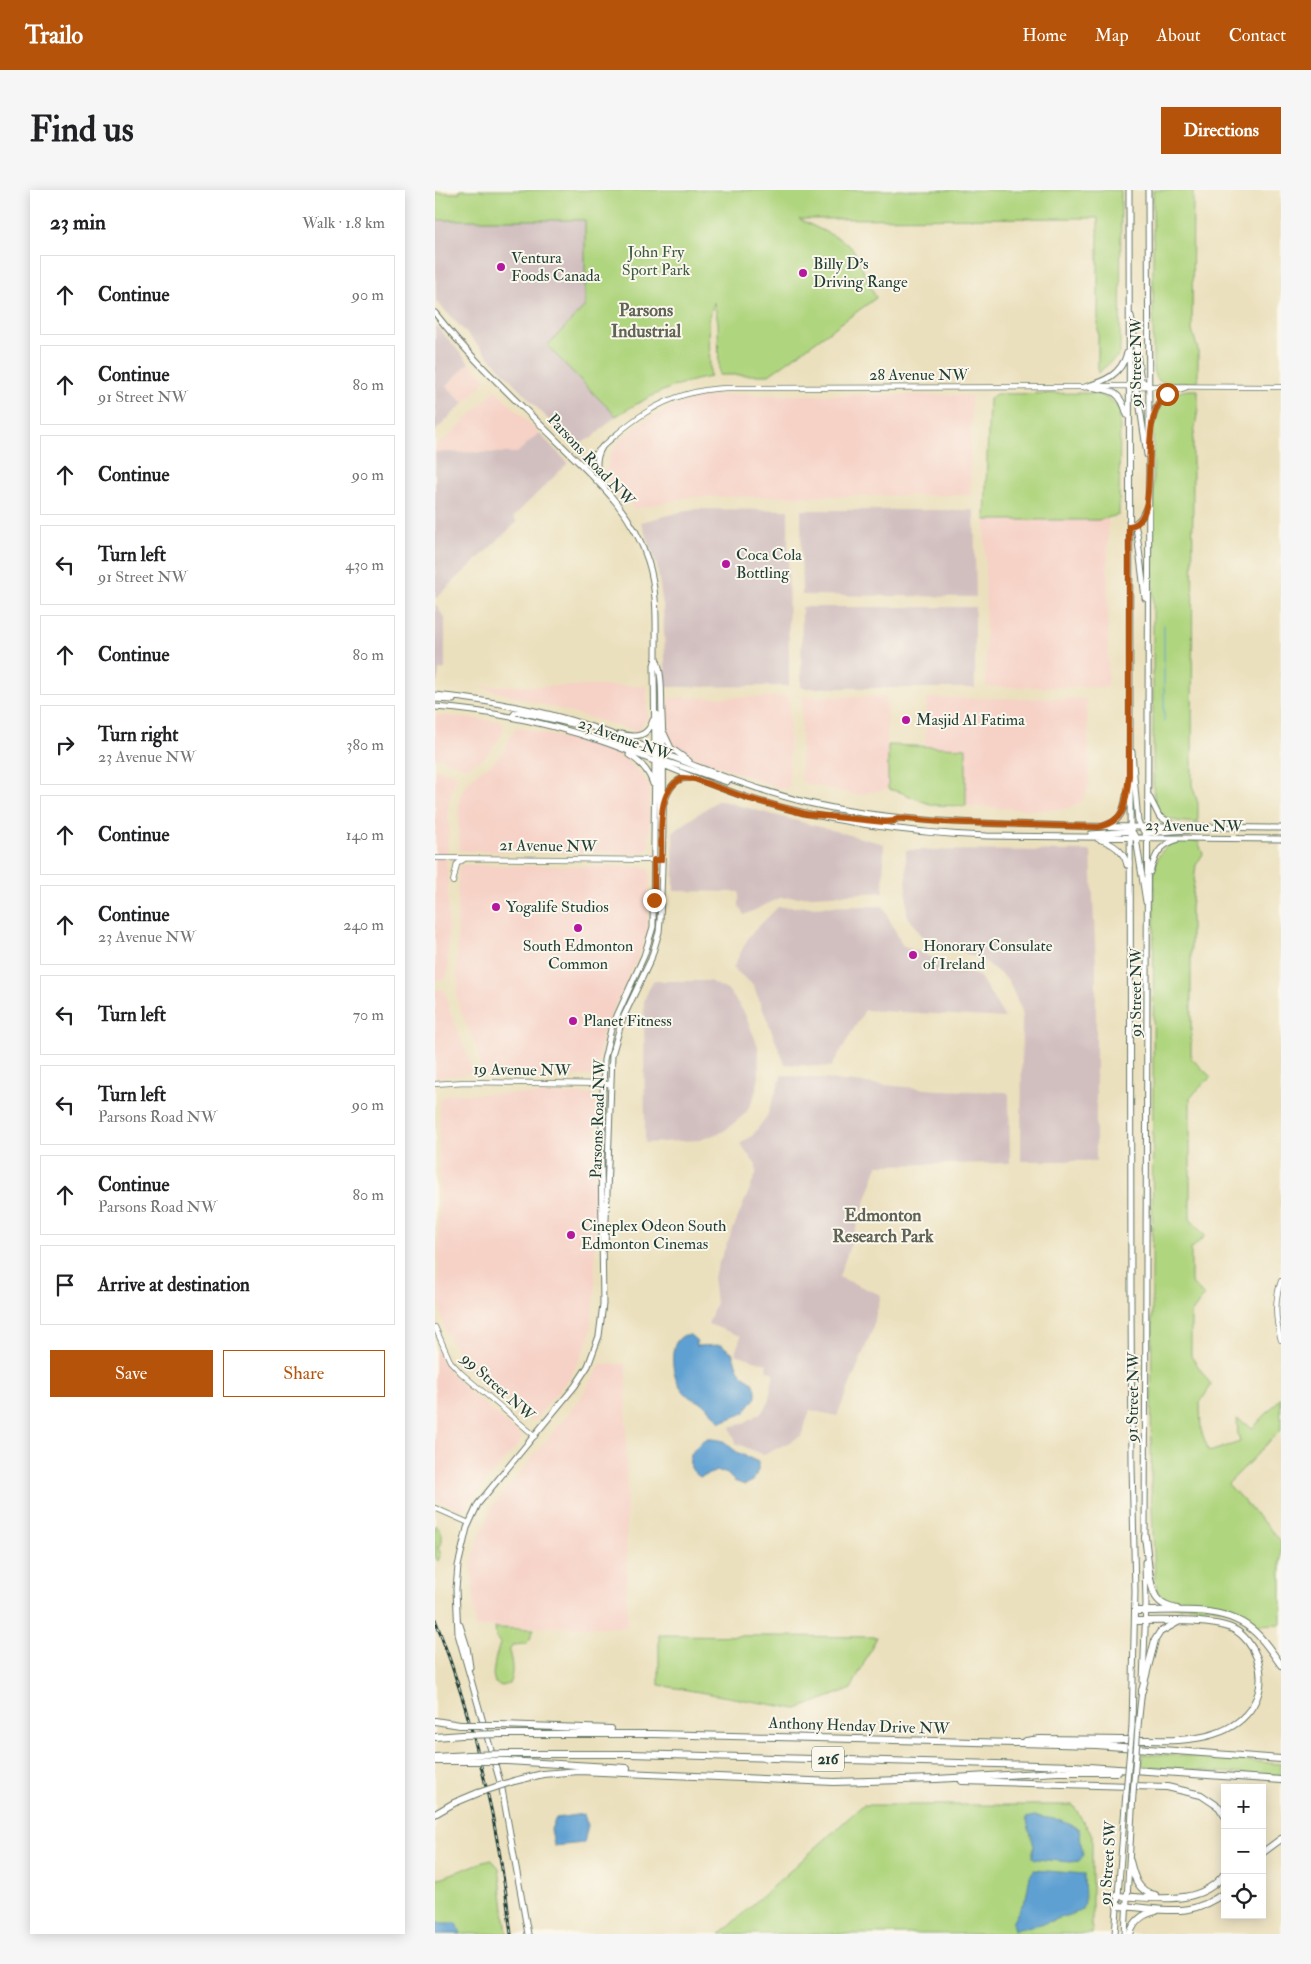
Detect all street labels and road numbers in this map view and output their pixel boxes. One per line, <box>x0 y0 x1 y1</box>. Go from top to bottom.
street label: 91 Street NW <box>1126 316 1146 408</box>
street label: 28 Avenue NW <box>869 365 969 385</box>
street label: Parsons Road NW <box>543 410 639 511</box>
street label: 23 Avenue NW <box>576 713 675 765</box>
street label: 23 Avenue NW <box>1145 815 1244 837</box>
street label: 21 Avenue NW <box>499 835 598 857</box>
street label: 91 Street NW <box>1126 946 1146 1038</box>
street label: Parsons Road NW <box>586 1058 610 1179</box>
street label: 19 Avenue NW <box>473 1059 572 1081</box>
street label: 99 Street NW <box>456 1348 540 1426</box>
street label: 91 Street NW <box>1122 1351 1144 1443</box>
street label: Anthony Henday Drive NW <box>767 1713 951 1739</box>
road number: 216 <box>812 1746 844 1772</box>
street label: 91 Street SW <box>1095 1820 1121 1907</box>

